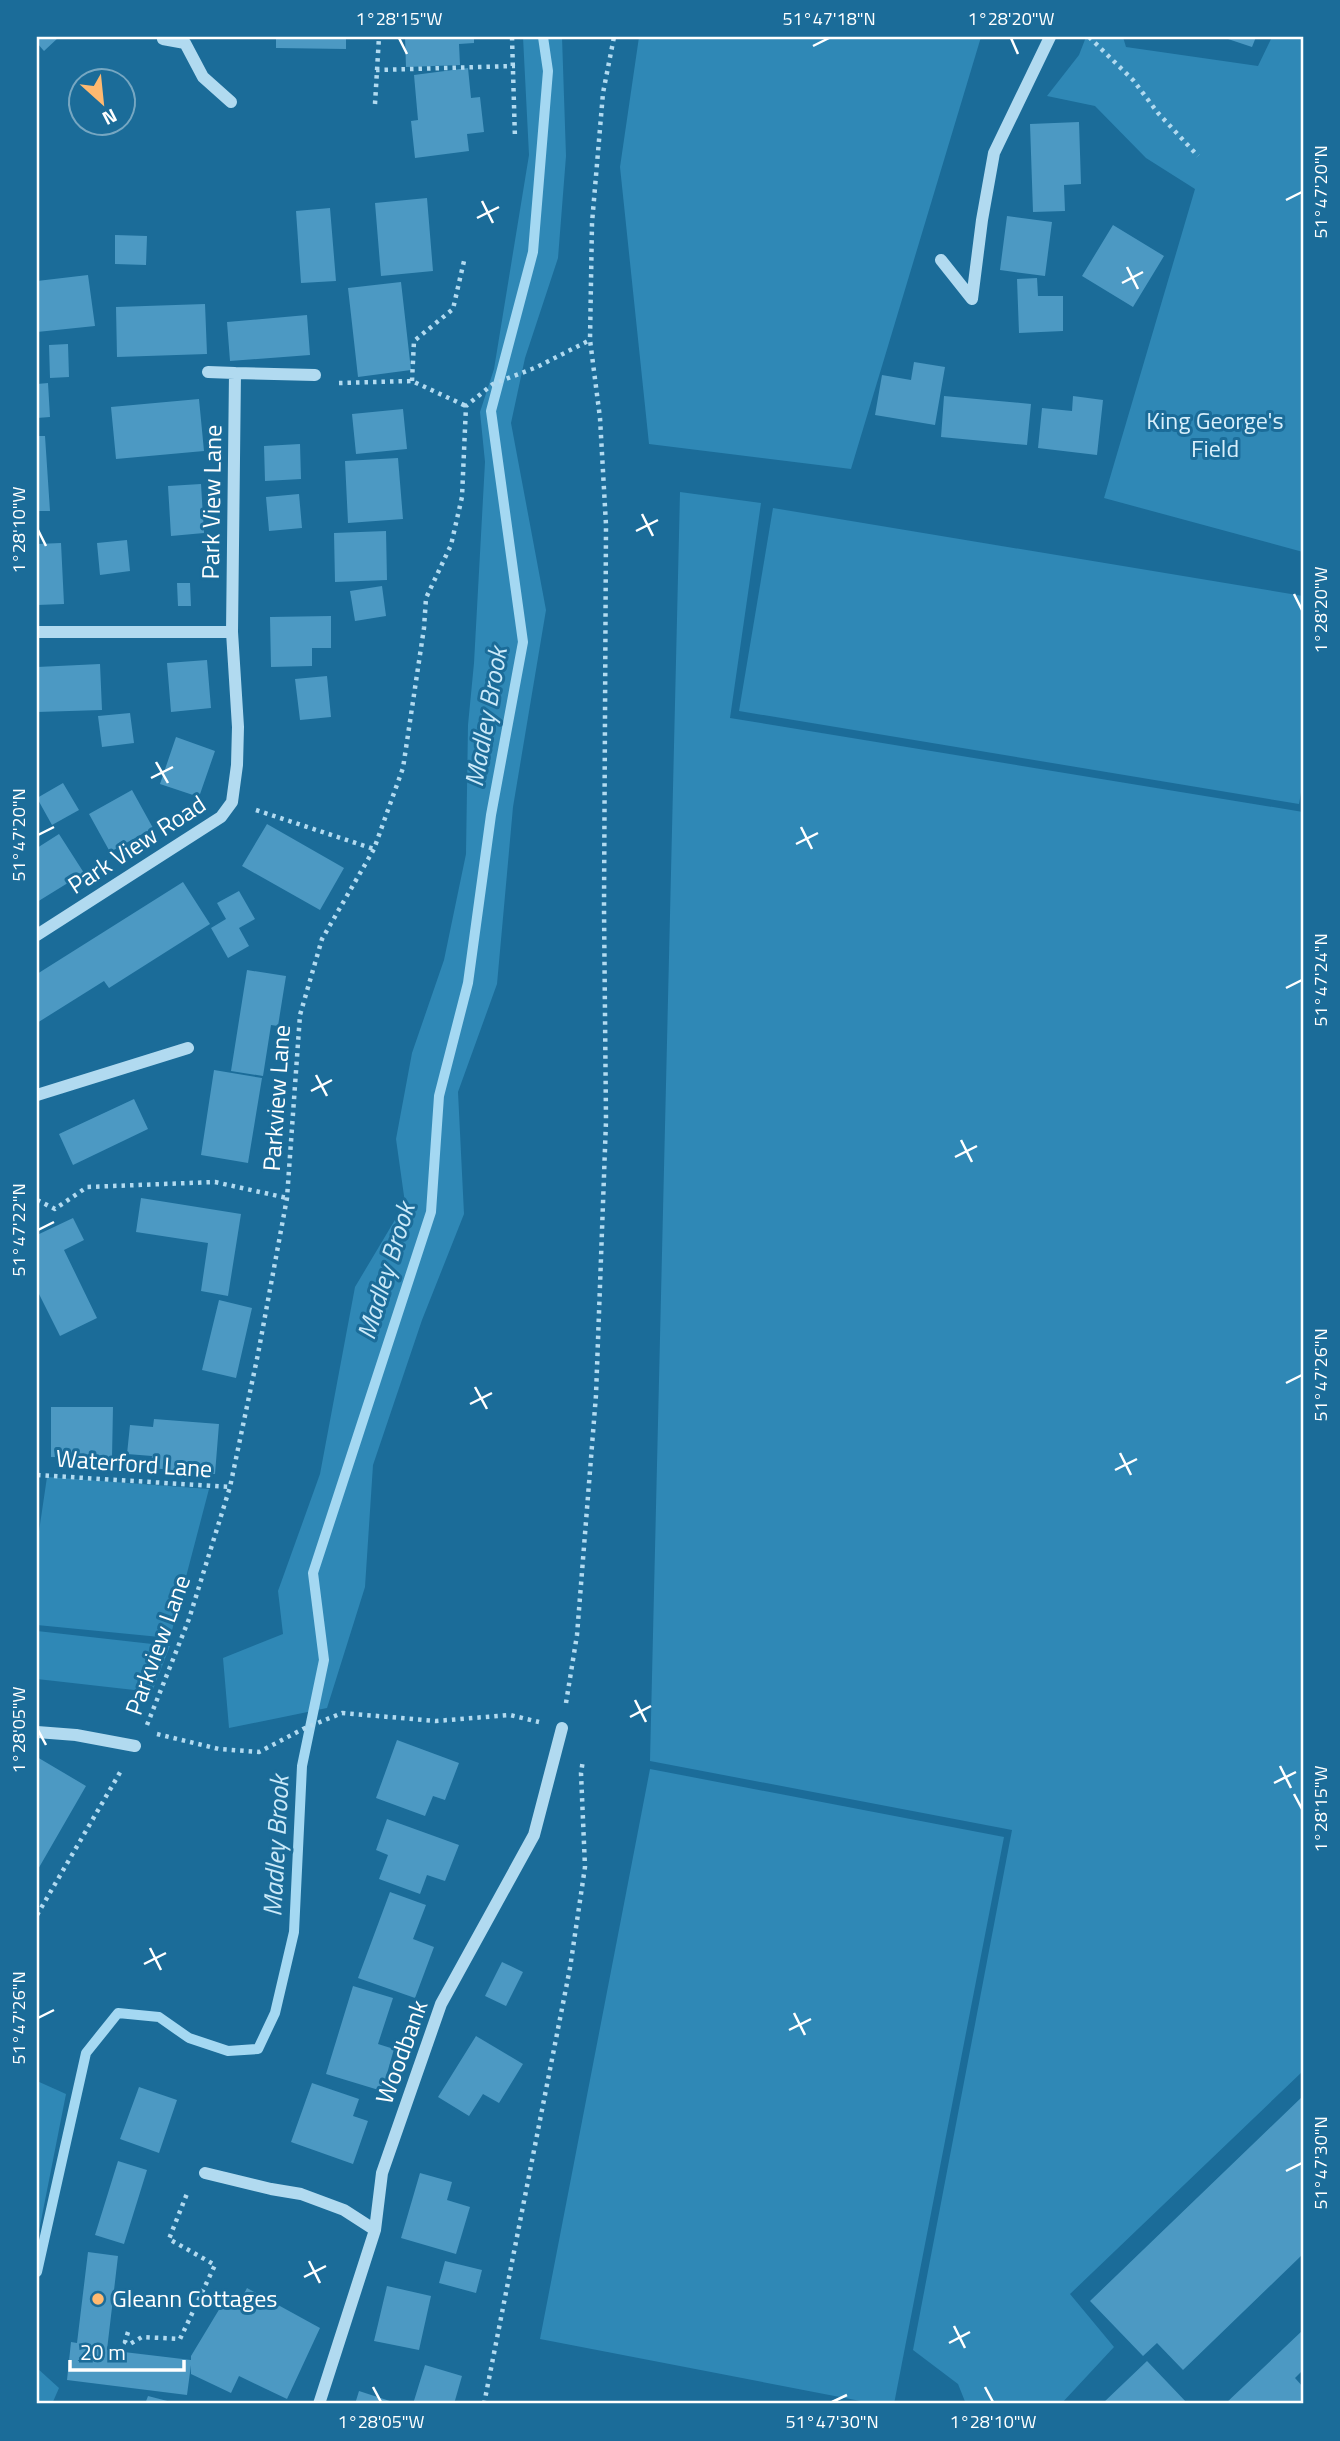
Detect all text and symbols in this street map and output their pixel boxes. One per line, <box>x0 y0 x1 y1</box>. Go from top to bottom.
text: 1°28'15"W <box>356 5 442 32</box>
text: 51°47'18"N <box>782 5 876 32</box>
text: 1°28'20"W <box>968 5 1054 32</box>
north arrow <box>66 66 136 136</box>
text: N <box>97 102 122 134</box>
text: 51°47'20"N <box>1307 145 1334 239</box>
park label: King George's Field <box>1146 402 1284 466</box>
street label: Park View Lane <box>192 424 230 580</box>
text: 1°28'10"W <box>5 487 32 573</box>
text: 1°28'20"W <box>1307 567 1334 653</box>
water label: Madley Brook <box>454 641 518 790</box>
street label: Park View Road <box>60 786 213 902</box>
text: 51°47'20"N <box>5 788 32 882</box>
text: 51°47'24"N <box>1307 933 1334 1027</box>
street label: Parkview Lane <box>253 1023 299 1172</box>
text: 51°47'22"N <box>5 1183 32 1277</box>
water label: Madley Brook <box>346 1194 426 1344</box>
text: 51°47'26"N <box>1307 1328 1334 1422</box>
street label: Waterford Lane <box>55 1440 213 1486</box>
street label: Parkview Lane <box>115 1570 199 1720</box>
text: 1°28'05"W <box>5 1687 32 1773</box>
text: 1°28'15"W <box>1307 1766 1334 1852</box>
water label: Madley Brook <box>252 1771 299 1918</box>
text: 51°47'26"N <box>5 1971 32 2065</box>
street label: Woodbank <box>366 1994 437 2108</box>
text: 51°47'30"N <box>1307 2116 1334 2210</box>
place label: Gleann Cottages <box>112 2280 277 2316</box>
marker: Gleann Cottages <box>90 2291 106 2307</box>
scale bar <box>70 2329 184 2373</box>
text: 20 m <box>80 2336 126 2368</box>
text: 1°28'05"W <box>338 2408 424 2435</box>
text: 51°47'30"N <box>785 2408 879 2435</box>
text: 1°28'10"W <box>950 2408 1036 2435</box>

